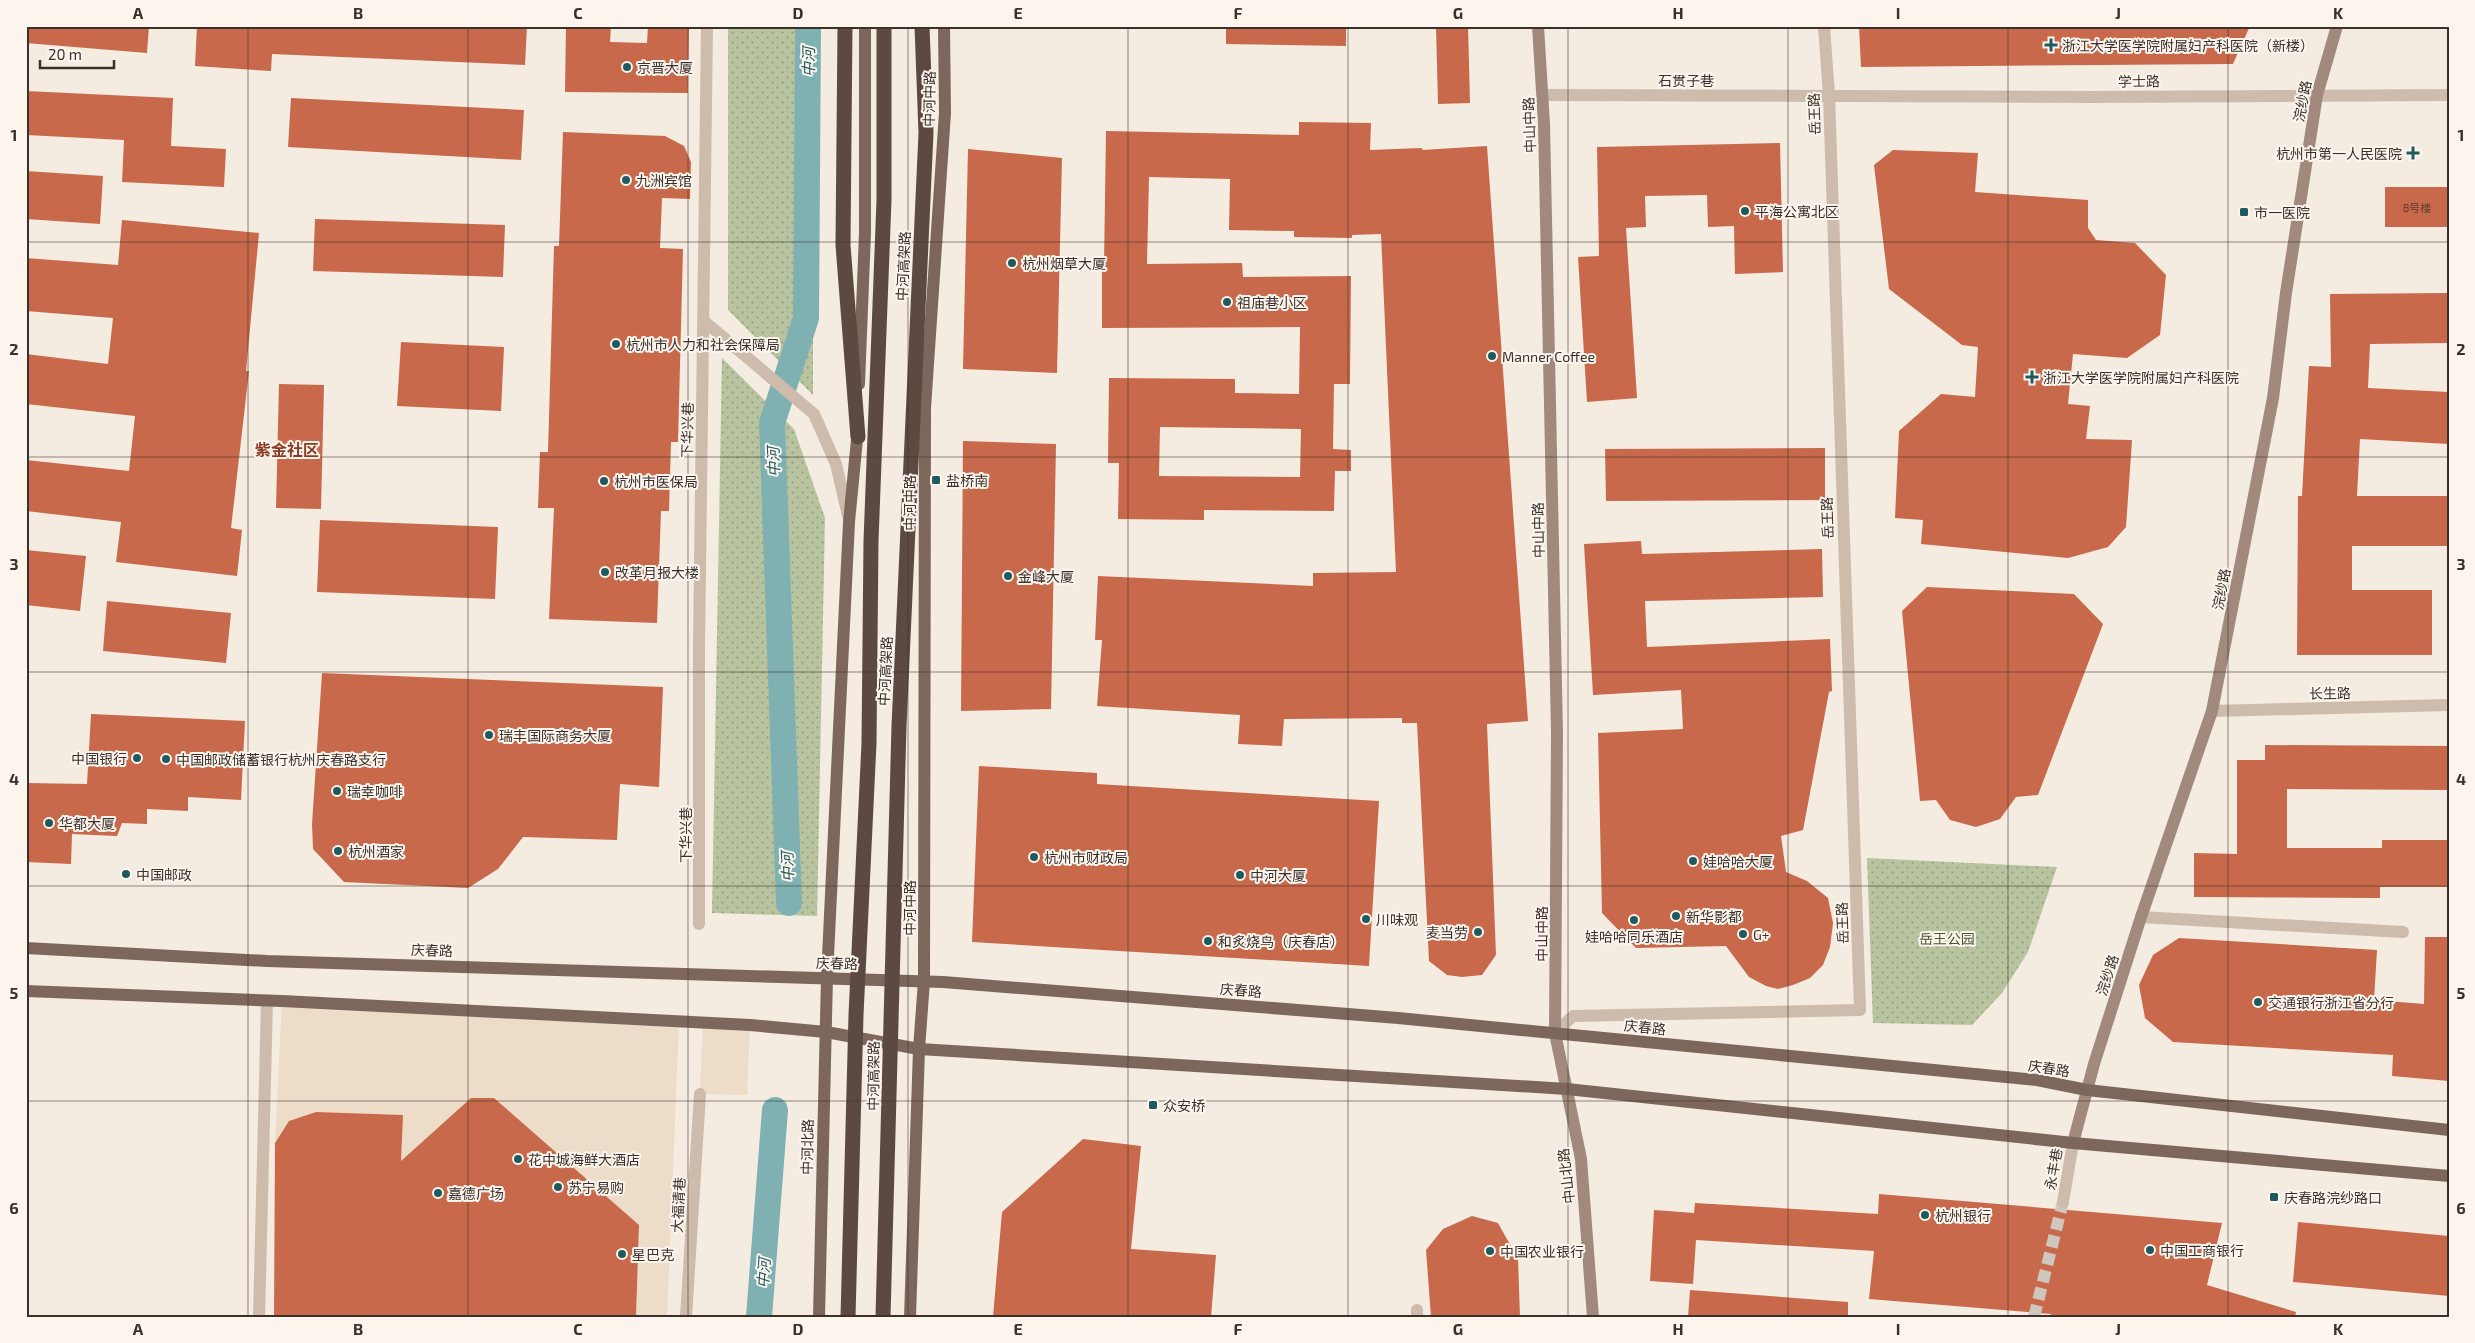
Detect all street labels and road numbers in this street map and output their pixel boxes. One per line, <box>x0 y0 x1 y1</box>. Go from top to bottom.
street label: 中河中路 <box>920 71 938 127</box>
street label: 石贯子巷 <box>1658 72 1714 89</box>
street label: 学士路 <box>2118 72 2160 90</box>
street label: 浣纱路 <box>2290 79 2314 123</box>
street label: 岳王路 <box>1805 93 1823 135</box>
street label: 中山中路 <box>1520 97 1538 153</box>
street label: 中河高架路 <box>893 231 913 301</box>
street label: 下华兴巷 <box>678 402 696 458</box>
street label: 中河中路 <box>901 475 918 531</box>
street label: 岳王路 <box>1818 497 1836 539</box>
street label: 中山中路 <box>1529 502 1547 558</box>
street label: 浣纱路 <box>2209 567 2233 611</box>
street label: 中河高架路 <box>875 636 895 706</box>
street label: 长生路 <box>2309 684 2351 702</box>
street label: 下华兴巷 <box>677 807 694 863</box>
street label: 中河中路 <box>901 880 918 936</box>
street label: 岳王路 <box>1833 902 1851 944</box>
street label: 中山中路 <box>1533 906 1550 962</box>
street label: 庆春路 <box>411 941 453 959</box>
street label: 浣纱路 <box>2092 952 2122 998</box>
street label: 庆春路 <box>816 954 858 972</box>
street label: 庆春路 <box>1219 980 1263 1000</box>
street label: 庆春路 <box>1623 1016 1667 1038</box>
street label: 中河高架路 <box>864 1041 882 1111</box>
street label: 庆春路 <box>2027 1056 2071 1080</box>
street label: 中河北路 <box>798 1119 816 1175</box>
street label: 中山北路 <box>1554 1147 1578 1205</box>
street label: 永丰巷 <box>2041 1147 2065 1191</box>
street label: 大福清巷 <box>668 1177 688 1233</box>

